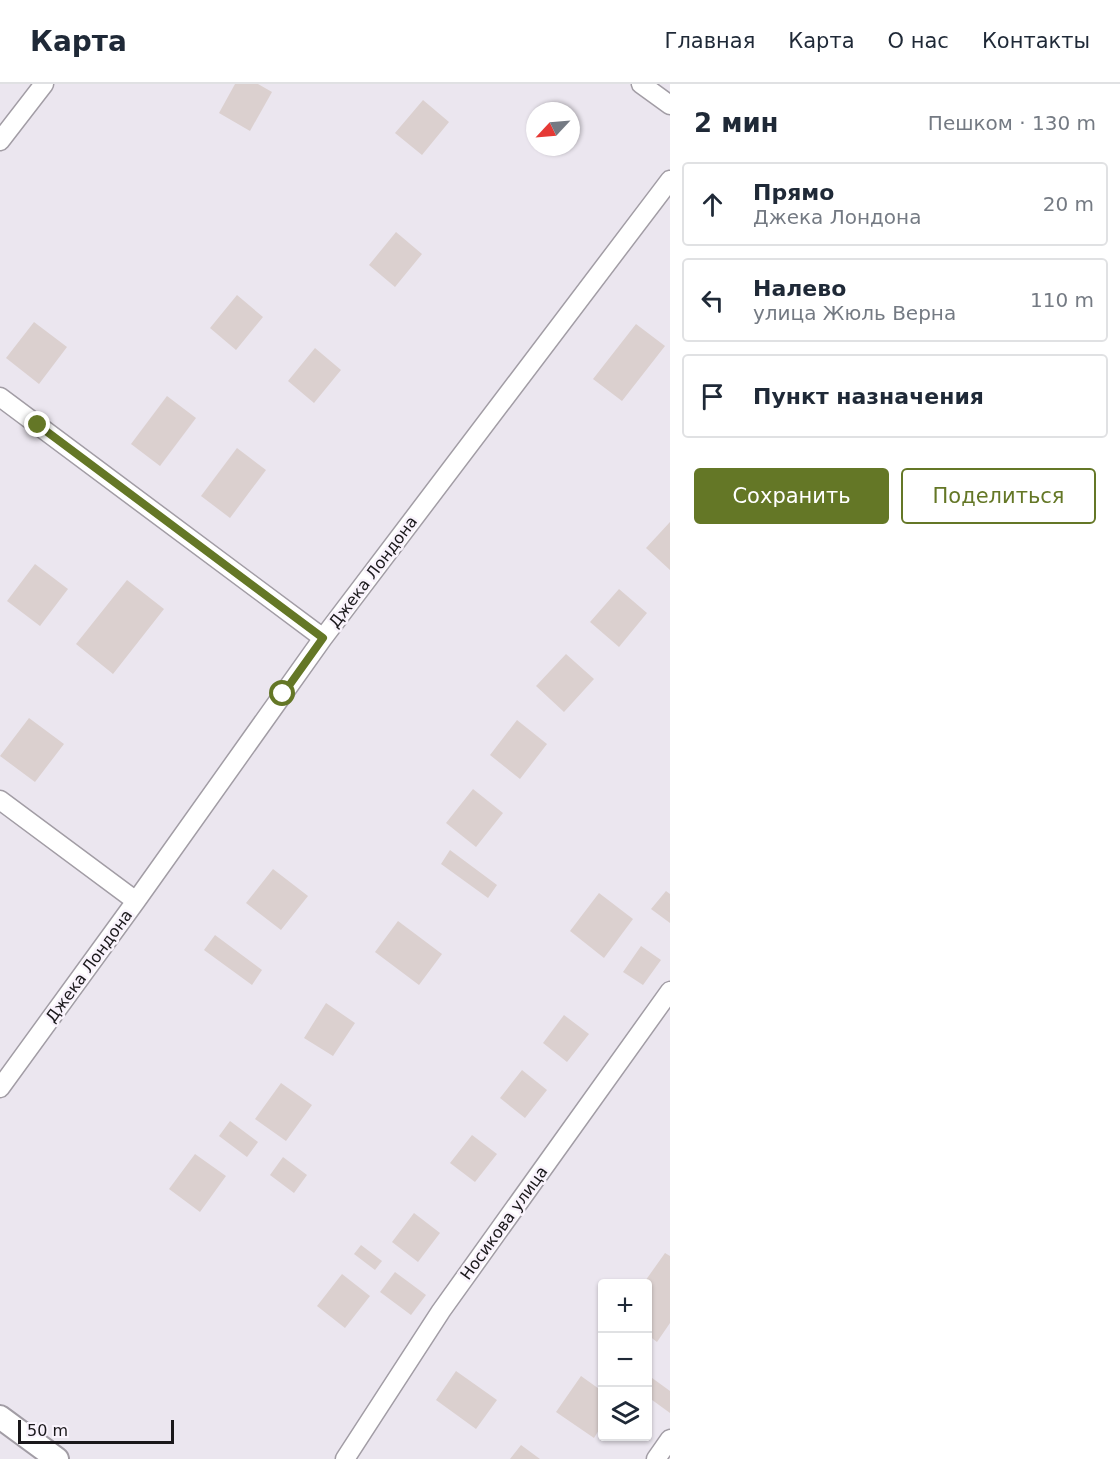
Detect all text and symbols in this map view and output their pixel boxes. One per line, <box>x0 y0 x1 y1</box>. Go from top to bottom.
text: Карта <box>30 25 127 58</box>
text: Главная <box>665 29 755 53</box>
text: Карта <box>788 29 855 53</box>
text: О нас <box>888 29 949 53</box>
text: Контакты <box>982 29 1090 53</box>
north arrow <box>526 102 580 156</box>
text: 2 мин <box>694 108 779 138</box>
text: Пешком · 130 m <box>928 111 1096 135</box>
text: Прямо <box>753 180 834 205</box>
icon: ahead <box>696 188 729 221</box>
text: 20 m <box>1043 192 1094 216</box>
text: Джека Лондона <box>753 205 921 229</box>
text: Налево <box>753 276 846 301</box>
icon: left <box>696 284 729 317</box>
text: 110 m <box>1030 288 1094 312</box>
text: улица Жюль Верна <box>753 301 956 325</box>
icon: arrive <box>696 380 729 413</box>
text: Пункт назначения <box>753 384 984 409</box>
route end <box>24 411 50 437</box>
button: Сохранить <box>694 468 889 524</box>
button: Поделиться <box>901 468 1096 524</box>
street label: Джека Лондона <box>325 512 421 632</box>
route start <box>269 680 295 706</box>
street label: Джека Лондона <box>42 906 136 1026</box>
street label: Носикова улица <box>456 1163 552 1283</box>
map controls <box>598 1279 652 1441</box>
button: + <box>598 1279 652 1333</box>
button: − <box>598 1333 652 1387</box>
button: layers <box>598 1387 652 1441</box>
scale bar <box>18 1417 174 1444</box>
text: 50 m <box>27 1421 68 1440</box>

